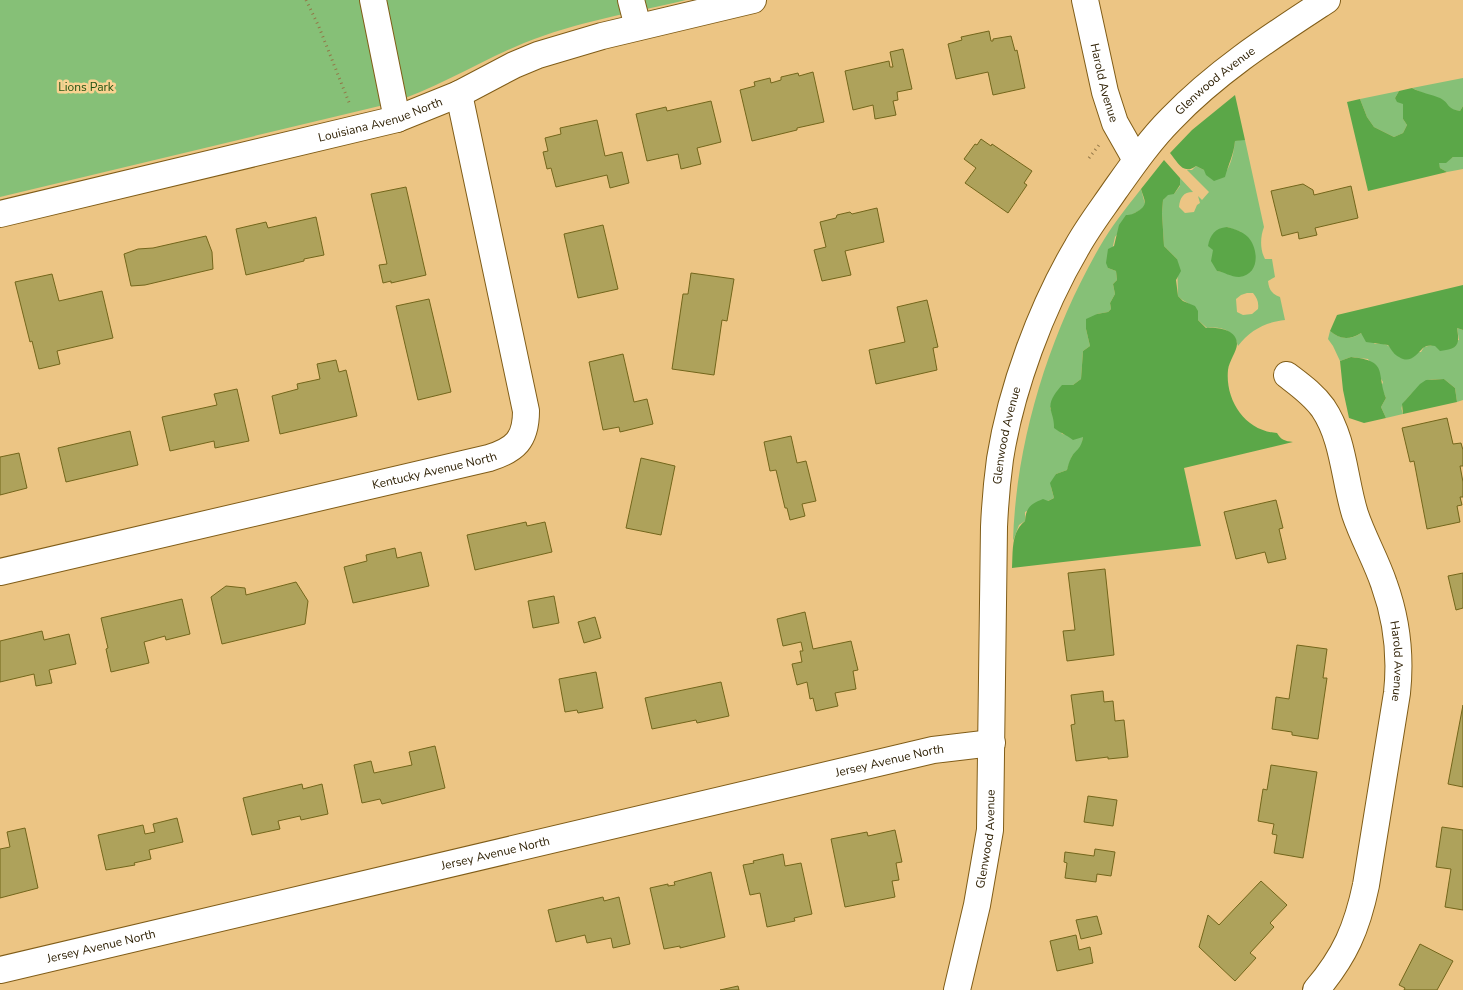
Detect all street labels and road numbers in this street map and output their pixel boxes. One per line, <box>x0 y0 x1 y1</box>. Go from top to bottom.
street label: Harold Avenue <box>1087 42 1122 124</box>
street label: Glenwood Avenue <box>1171 43 1258 119</box>
street label: Louisiana Avenue North <box>317 93 445 146</box>
street label: Glenwood Avenue <box>989 385 1024 485</box>
street label: Kentucky Avenue North <box>371 448 499 493</box>
street label: Harold Avenue <box>1386 620 1407 703</box>
street label: Jersey Avenue North <box>833 741 945 781</box>
street label: Glenwood Avenue <box>972 789 999 890</box>
street label: Jersey Avenue North <box>439 833 551 874</box>
street label: Jersey Avenue North <box>44 926 157 967</box>

